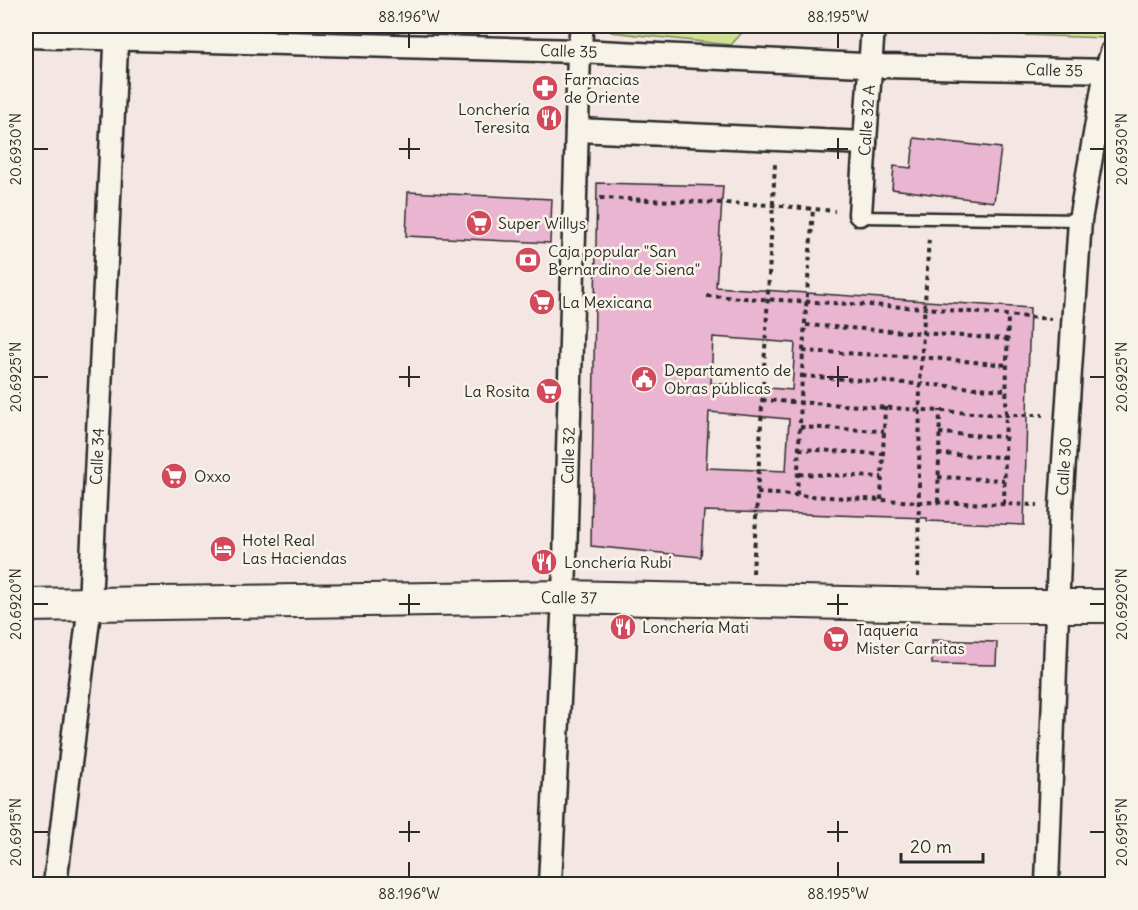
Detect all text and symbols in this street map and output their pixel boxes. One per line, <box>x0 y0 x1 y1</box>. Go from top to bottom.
text: 88.196°W <box>378 7 440 26</box>
text: 88.195°W <box>807 7 869 26</box>
street label: Calle 35 <box>540 40 598 62</box>
street label: Calle 35 <box>1025 59 1083 80</box>
place label: Farmacias de Oriente <box>564 69 640 107</box>
pharmacy icon: Farmacias de Oriente <box>530 73 560 103</box>
street label: Calle 32 A <box>854 84 879 156</box>
place label: Lonchería Teresita <box>458 99 530 137</box>
restaurant icon: Lonchería Teresita <box>534 103 564 133</box>
text: 20.6930°N <box>6 113 25 185</box>
text: 20.6930°N <box>1112 113 1131 185</box>
supermarket icon: Super Willys <box>464 208 494 238</box>
place label: Super Willys <box>498 213 586 233</box>
place label: Caja popular "San Bernardino de Siena" <box>548 241 700 279</box>
bank icon: Caja popular "San Bernardino de Siena" <box>513 245 543 275</box>
supermarket icon: La Mexicana <box>527 287 557 317</box>
place label: La Mexicana <box>562 292 652 312</box>
text: 20.6925°N <box>6 342 25 412</box>
text: 20.6925°N <box>1112 342 1131 412</box>
place label: Departamento de Obras públicas <box>664 360 791 398</box>
public building icon: Departamento de Obras públicas <box>629 364 659 394</box>
supermarket icon: La Rosita <box>534 376 564 406</box>
place label: La Rosita <box>464 381 530 401</box>
street label: Calle 32 <box>557 426 579 484</box>
street label: Calle 34 <box>86 427 108 486</box>
street label: Calle 30 <box>1052 436 1076 496</box>
supermarket icon: Oxxo <box>159 461 189 491</box>
place label: Oxxo <box>194 466 231 486</box>
place label: Hotel Real Las Haciendas <box>242 530 347 568</box>
hotel icon: Hotel Real Las Haciendas <box>208 534 238 564</box>
restaurant icon: Lonchería Rubí <box>529 547 559 577</box>
place label: Lonchería Rubí <box>564 552 672 572</box>
text: 20.6920°N <box>6 568 25 640</box>
text: 20.6920°N <box>1112 568 1131 640</box>
street label: Calle 37 <box>541 587 597 608</box>
restaurant icon: Lonchería Mati <box>608 612 638 642</box>
place label: Lonchería Mati <box>642 617 749 637</box>
place label: Taquería Mister Carnitas <box>856 620 965 658</box>
supermarket icon: Taquería Mister Carnitas <box>821 624 851 654</box>
text: 20.6915°N <box>6 798 25 866</box>
text: 20.6915°N <box>1112 798 1131 866</box>
scale bar <box>901 826 984 864</box>
text: 20 m <box>910 835 952 858</box>
text: 88.196°W <box>378 884 440 903</box>
text: 88.195°W <box>807 884 869 903</box>

